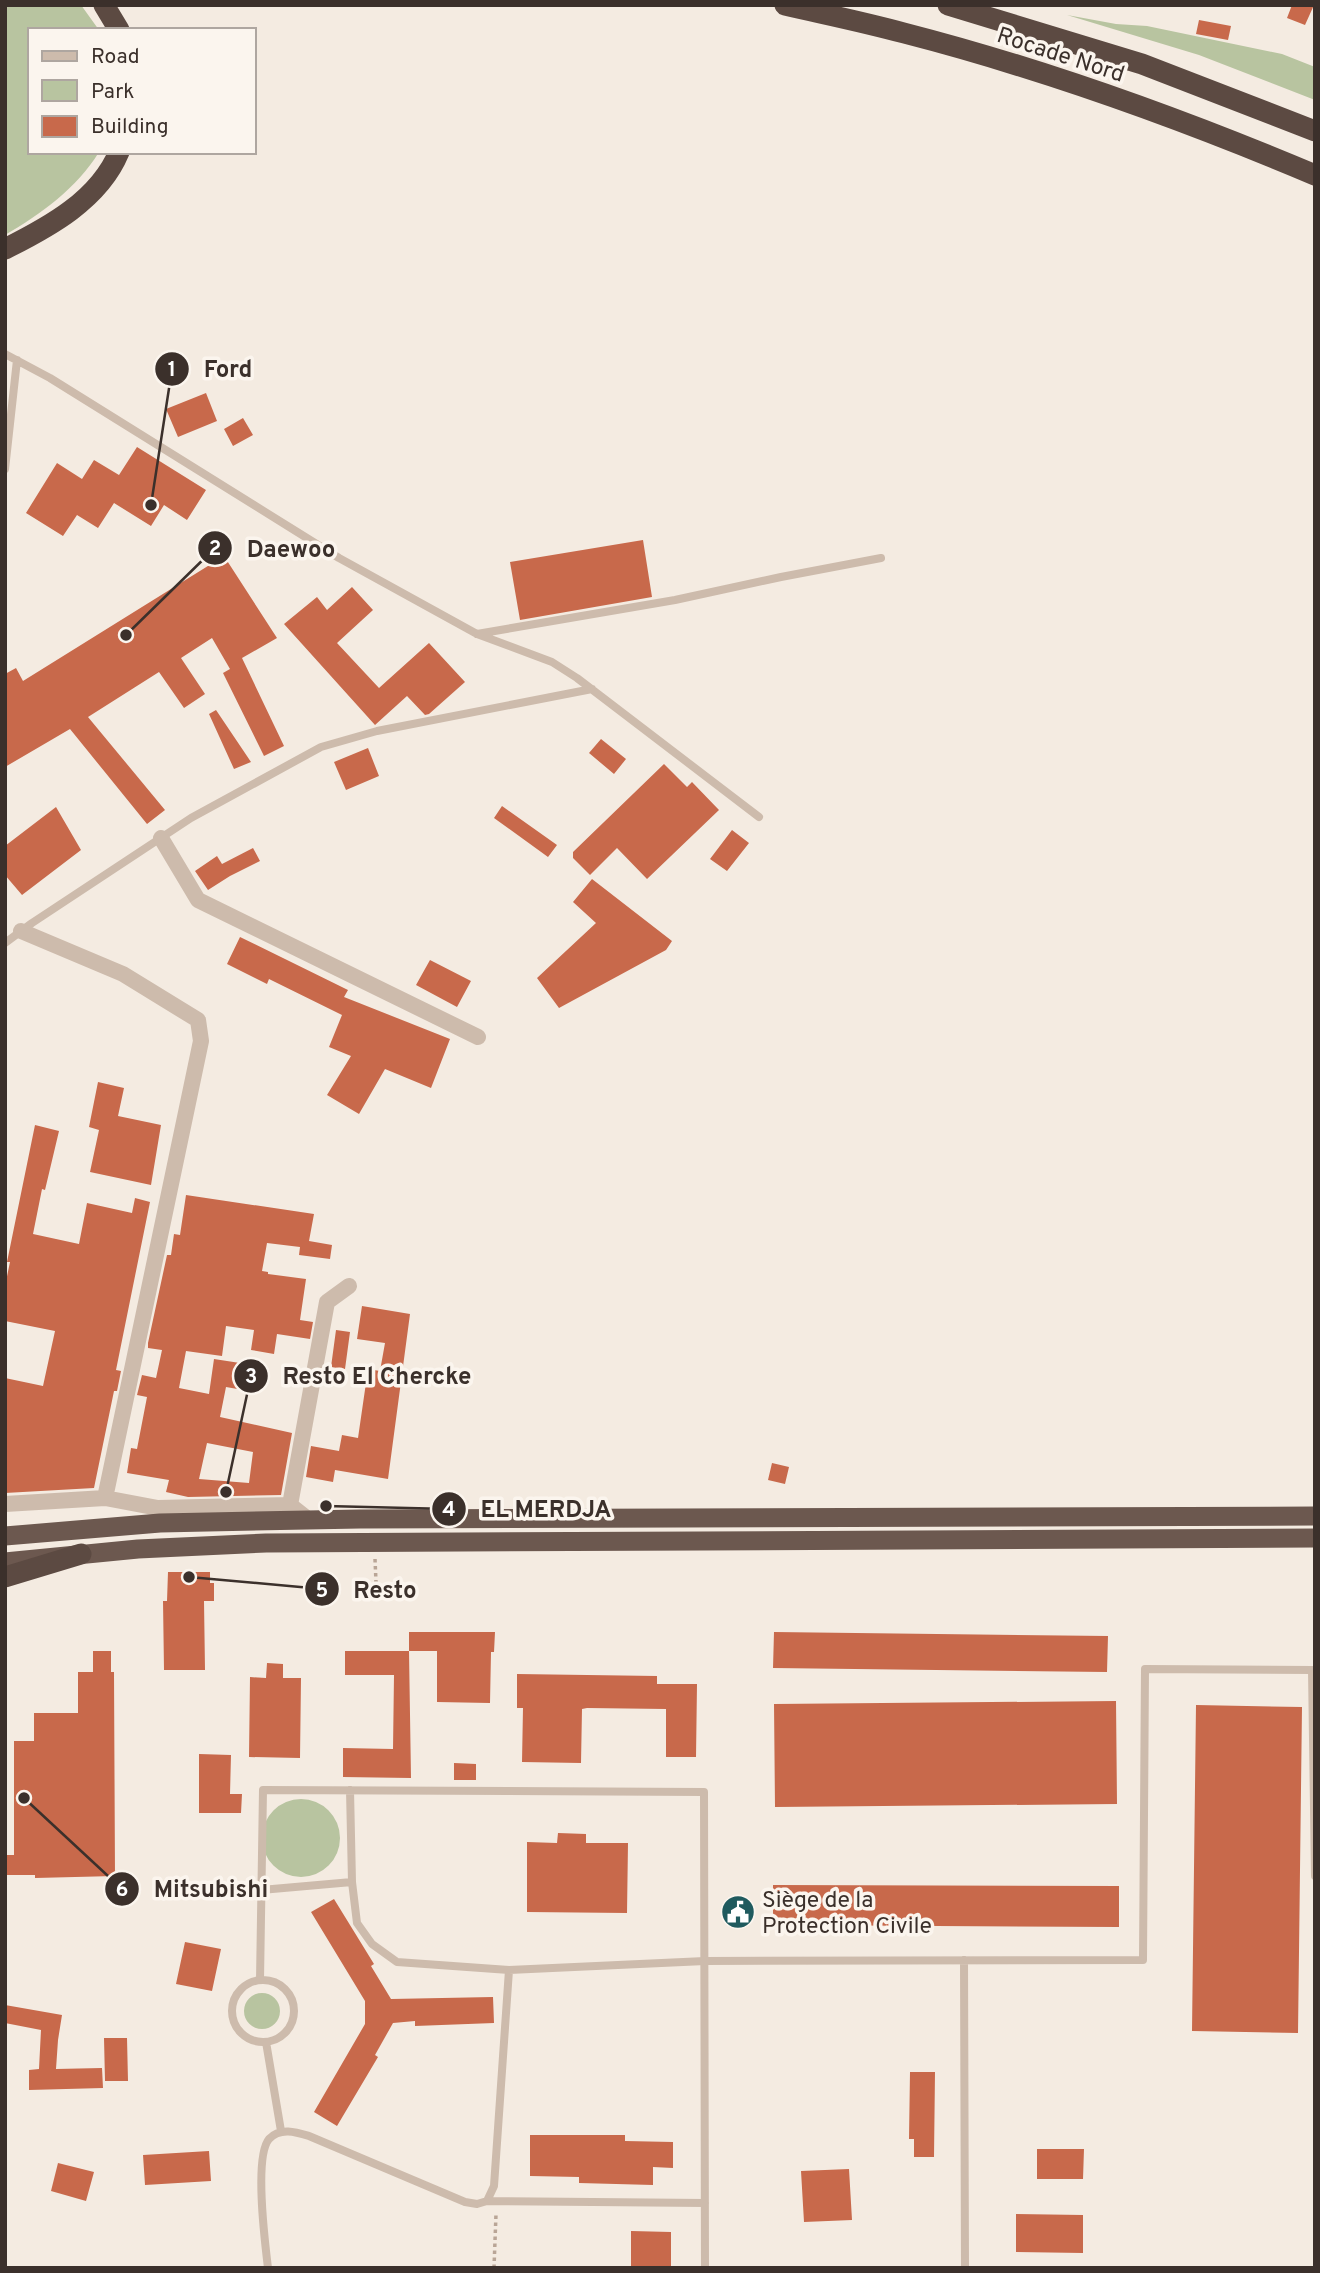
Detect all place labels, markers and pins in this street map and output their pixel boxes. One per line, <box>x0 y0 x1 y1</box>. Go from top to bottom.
callout: Ford <box>154 346 266 391</box>
callout: Daewoo <box>197 526 349 571</box>
callout: Resto El Chercke <box>233 1353 485 1398</box>
callout: EL MERDJA <box>431 1486 626 1531</box>
callout: Resto <box>304 1567 430 1612</box>
callout: Mitsubishi <box>104 1867 282 1912</box>
place label: Siège de la Protection Civile <box>762 1887 932 1942</box>
public building icon: Siège de la Protection Civile <box>719 1893 757 1931</box>

